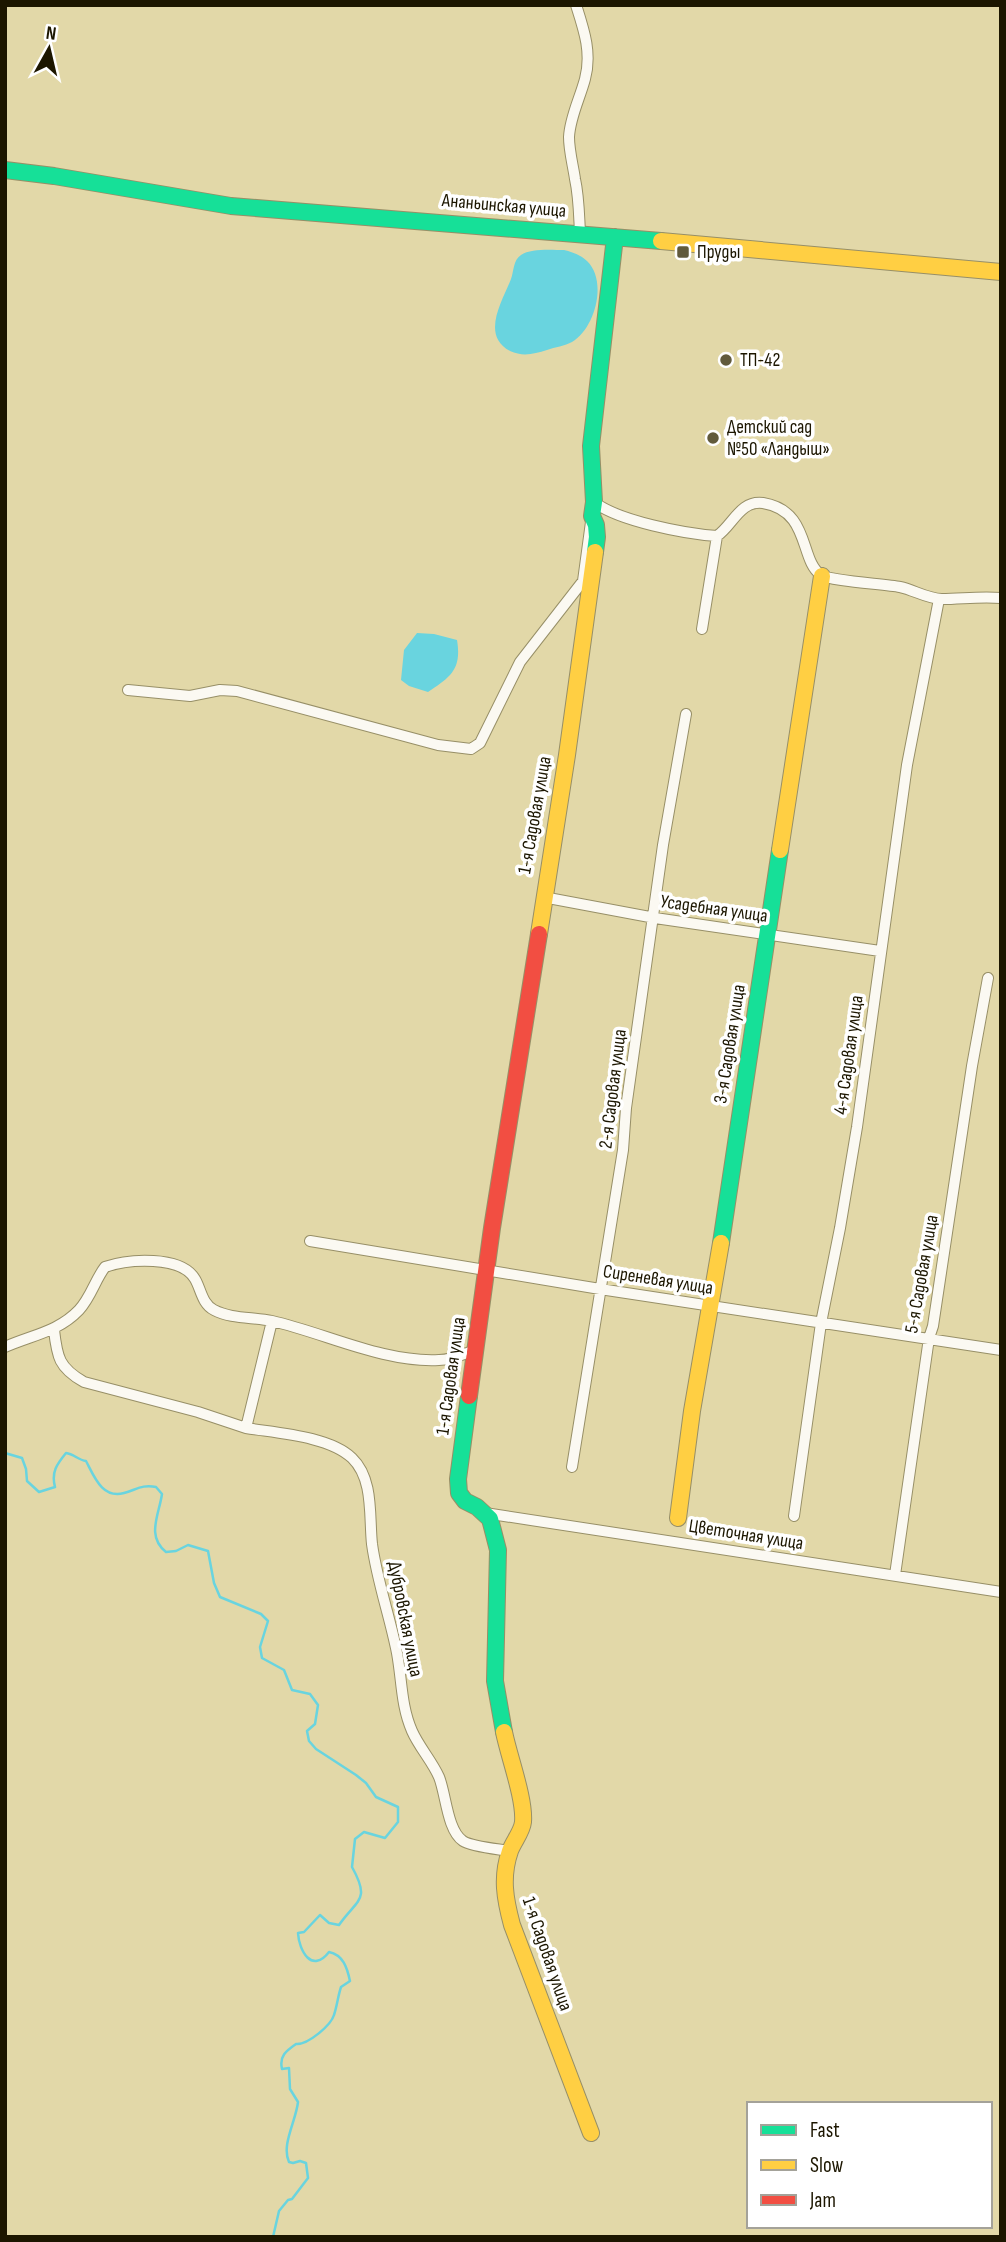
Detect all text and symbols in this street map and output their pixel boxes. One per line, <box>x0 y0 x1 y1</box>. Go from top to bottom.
north arrow <box>14 14 84 84</box>
text: N <box>45 22 58 46</box>
street label: Ананьинская улица <box>440 189 567 223</box>
place label: Пруды <box>697 241 740 264</box>
marker: Пруды <box>675 244 691 260</box>
place label: ТП-42 <box>740 349 780 372</box>
marker: ТП-42 <box>718 352 734 368</box>
place label: Детский сад №50 «Ландыш» <box>727 416 830 461</box>
marker: Детский сад №50 «Ландыш» <box>705 430 721 446</box>
street label: 1-я Садовая улица <box>513 754 557 876</box>
street label: Усадебная улица <box>659 890 769 928</box>
street label: 3-я Садовая улица <box>709 983 751 1105</box>
street label: 4-я Садовая улица <box>829 994 869 1116</box>
street label: 2-я Садовая улица <box>594 1028 632 1150</box>
street label: 5-я Садовая улица <box>900 1213 944 1335</box>
street label: Сиреневая улица <box>601 1260 715 1300</box>
street label: 1-я Садовая улица <box>431 1316 471 1436</box>
street label: Цветочная улица <box>687 1515 805 1555</box>
street label: Дубровская улица <box>383 1559 427 1679</box>
street label: 1-я Садовая улица <box>517 1894 577 2014</box>
legend <box>747 2102 992 2228</box>
text: Fast <box>810 2118 840 2143</box>
text: Slow <box>810 2153 844 2178</box>
text: Jam <box>809 2188 836 2213</box>

